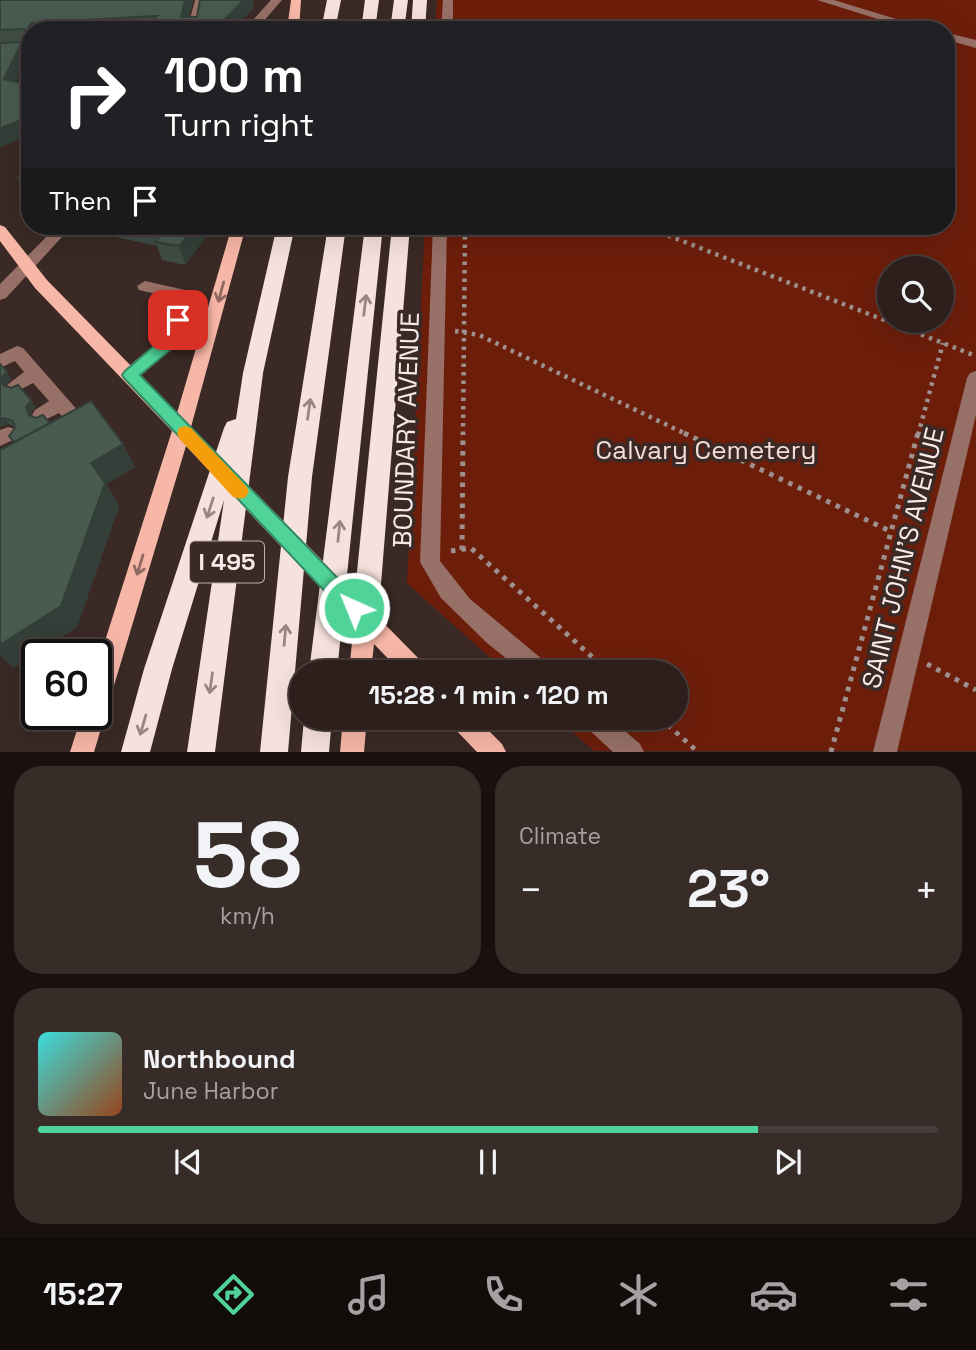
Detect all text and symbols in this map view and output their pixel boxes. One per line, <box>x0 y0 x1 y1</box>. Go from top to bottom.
text: 100 m <box>164 44 304 106</box>
icon: right <box>49 49 140 140</box>
text: Turn right <box>164 105 314 145</box>
icon: arrive <box>126 182 164 220</box>
text: Then <box>49 184 112 218</box>
map controls <box>877 256 954 333</box>
button: search <box>877 256 954 333</box>
one-way arrow <box>214 280 227 302</box>
pin <box>148 290 208 350</box>
one-way arrow <box>358 294 371 317</box>
icon: arrive <box>159 301 197 339</box>
street label: BOUNDARY AVENUE <box>385 312 427 548</box>
one-way arrow <box>302 398 315 420</box>
street label: SAINT JOHN'S AVENUE <box>854 424 952 692</box>
park label: Calvary Cemetery <box>596 433 816 467</box>
one-way arrow <box>202 496 215 518</box>
one-way arrow <box>332 520 345 543</box>
road number: I 495 <box>190 542 264 582</box>
one-way arrow <box>133 554 146 576</box>
position arrow <box>317 571 391 645</box>
one-way arrow <box>279 624 292 647</box>
speed limit sign: 60 <box>21 639 112 730</box>
one-way arrow <box>204 671 217 694</box>
text: 15:28 · 1 min · 120 m <box>368 678 609 712</box>
one-way arrow <box>135 714 148 736</box>
text: 58 <box>193 797 302 914</box>
text: Climate <box>519 821 601 851</box>
text: 23° <box>687 856 770 922</box>
text: − <box>519 866 543 914</box>
text: + <box>914 866 938 914</box>
text: km/h <box>220 901 275 931</box>
text: Northbound <box>143 1042 296 1076</box>
text: June Harbor <box>143 1076 278 1106</box>
icon: previous <box>169 1143 207 1181</box>
icon: pause <box>469 1143 507 1181</box>
icon: next <box>769 1143 807 1181</box>
icon: directions <box>209 1270 258 1319</box>
icon: music <box>344 1270 393 1319</box>
icon: phone <box>479 1270 528 1319</box>
icon: climate <box>614 1270 663 1319</box>
icon: car <box>749 1270 798 1319</box>
icon: filters <box>884 1270 933 1319</box>
text: 15:27 <box>43 1274 123 1314</box>

